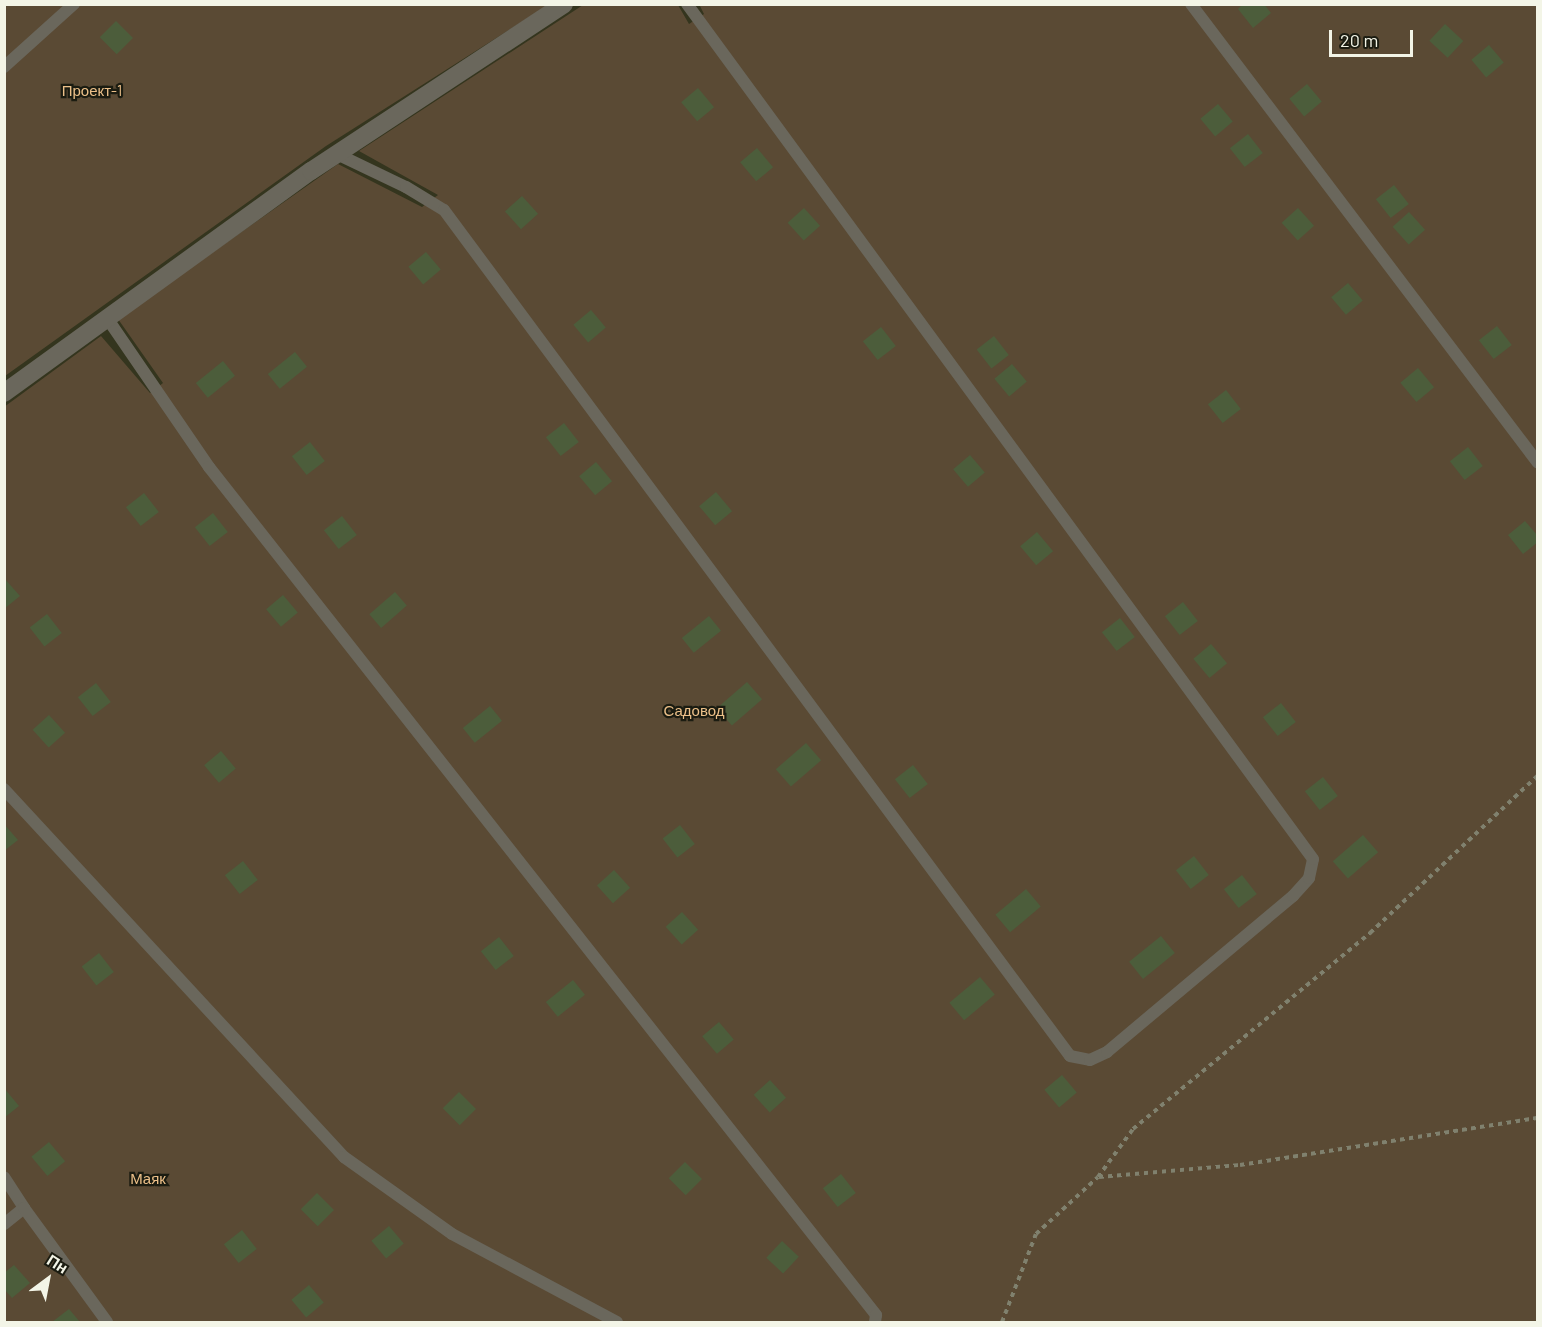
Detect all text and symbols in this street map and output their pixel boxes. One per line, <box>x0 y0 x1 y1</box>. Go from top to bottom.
scale bar <box>1332 18 1416 56</box>
text: 20 m <box>1340 29 1378 51</box>
park label: Проект-1 <box>62 82 122 100</box>
park label: Садовод <box>663 702 725 720</box>
park label: Маяк <box>130 1170 166 1188</box>
north arrow <box>18 1249 78 1309</box>
text: Пн <box>44 1250 72 1277</box>

